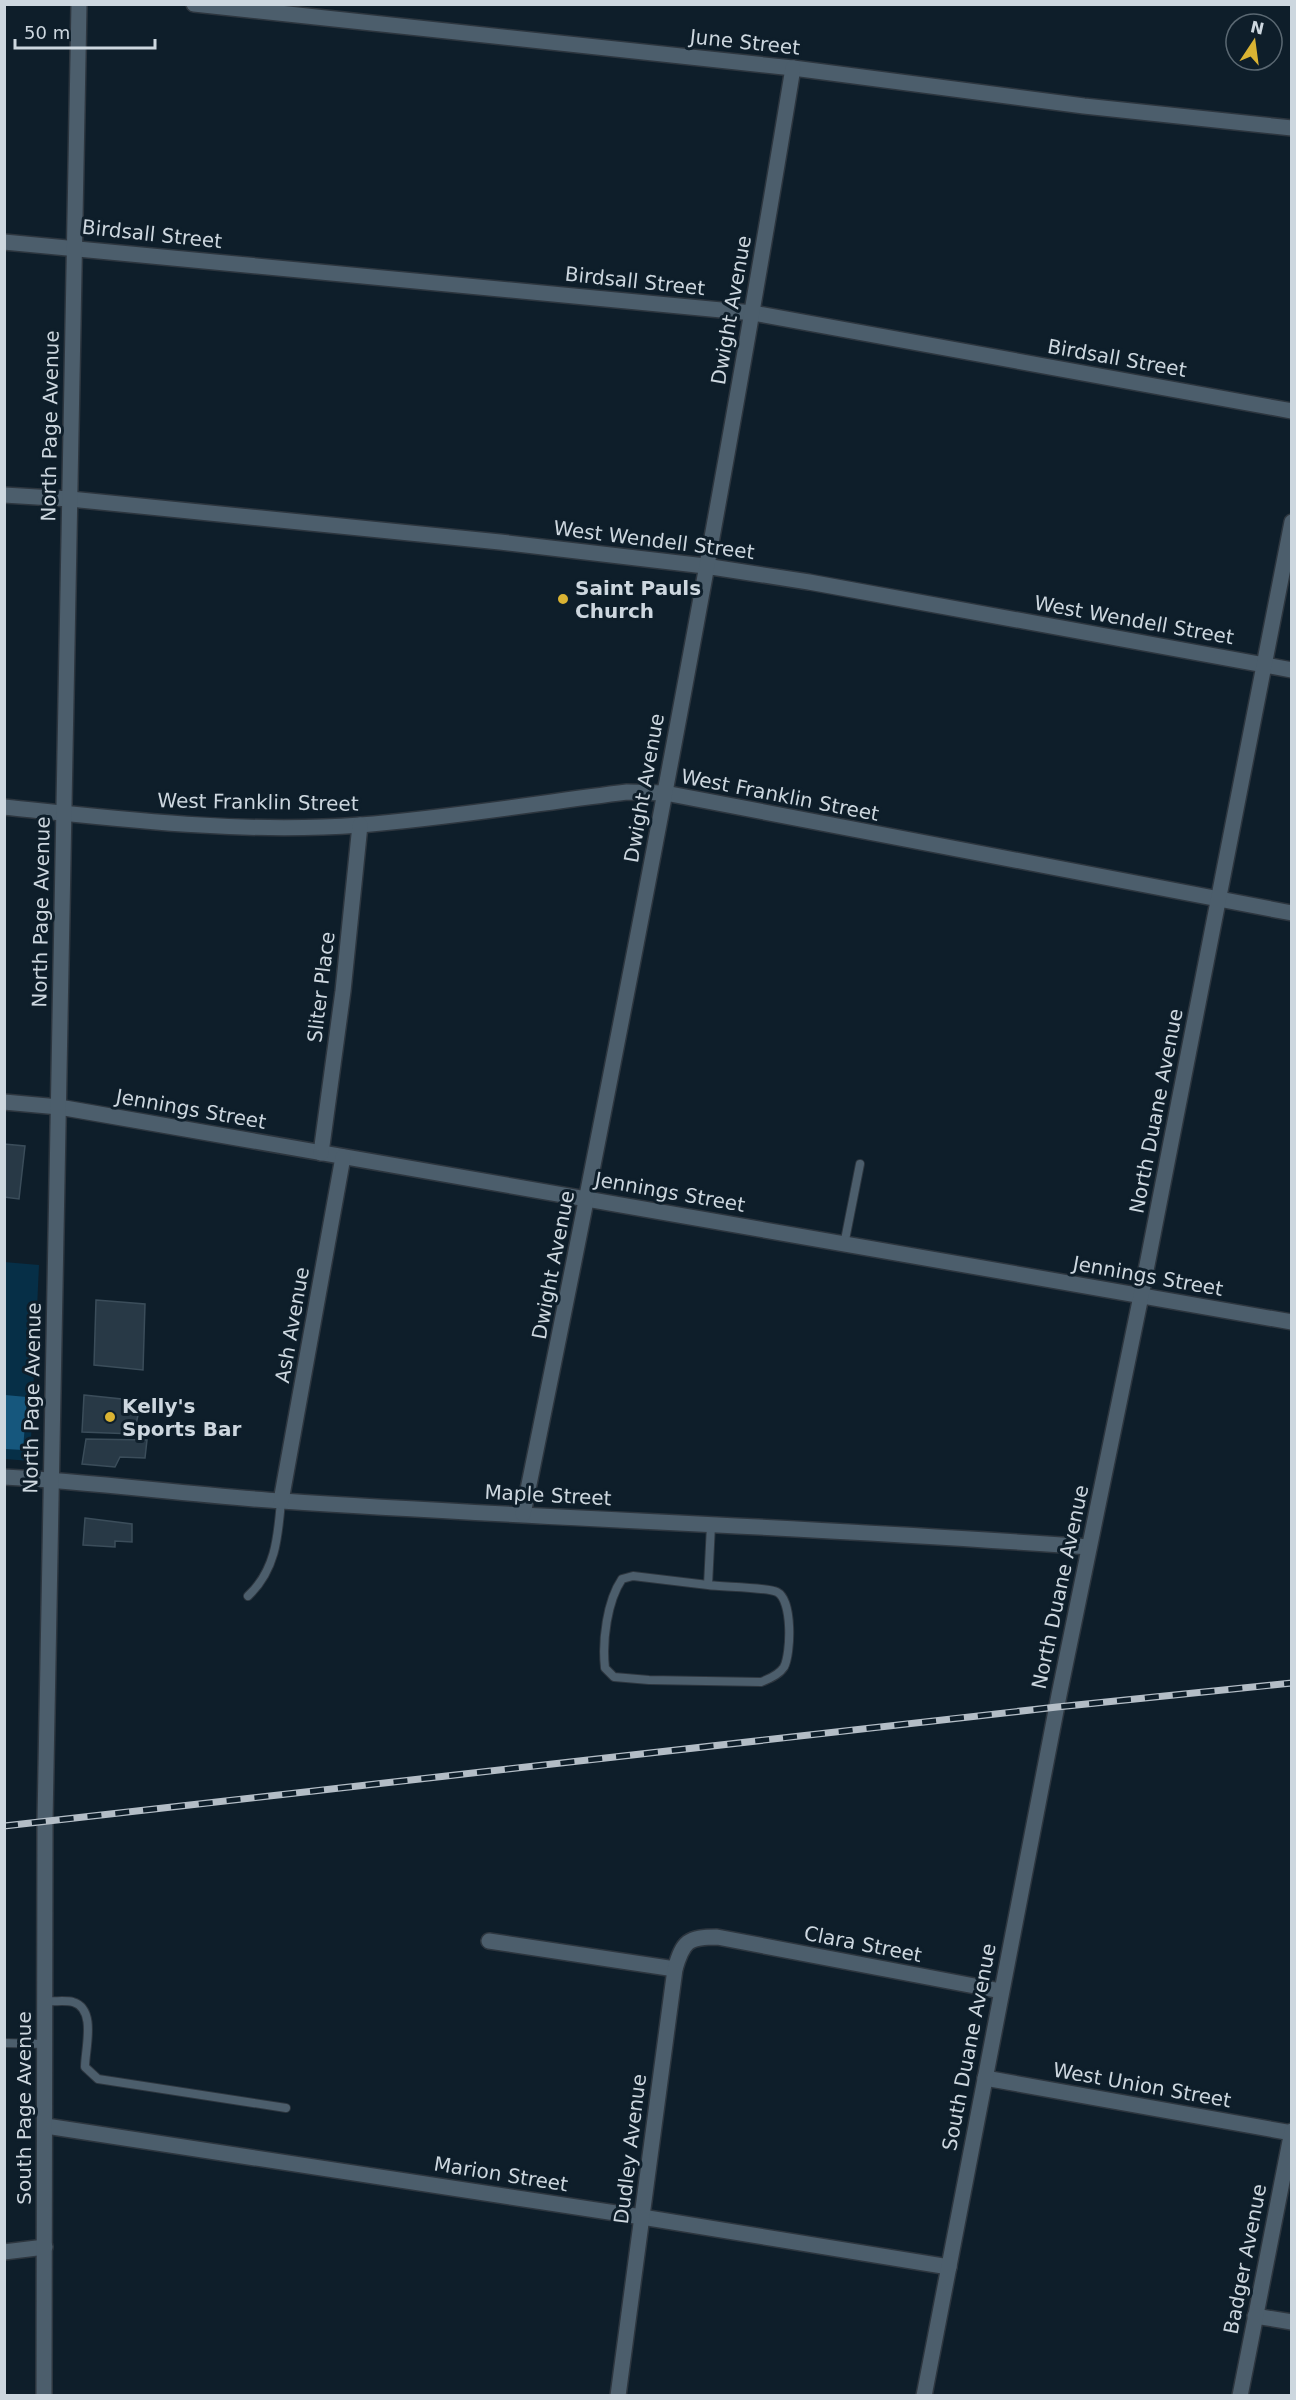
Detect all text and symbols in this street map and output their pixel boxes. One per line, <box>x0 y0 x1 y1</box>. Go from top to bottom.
scale bar <box>15 12 154 50</box>
north arrow <box>1224 12 1284 72</box>
text: N <box>1249 17 1266 39</box>
text: 50 m <box>24 22 70 43</box>
street label: June Street <box>687 24 801 60</box>
street label: Birdsall Street <box>81 215 223 253</box>
street label: Dwight Avenue <box>706 233 756 387</box>
street label: Birdsall Street <box>564 262 706 300</box>
street label: North Page Avenue <box>36 330 64 522</box>
street label: Birdsall Street <box>1046 334 1189 382</box>
street label: West Wendell Street <box>552 516 756 564</box>
place label: Saint Pauls Church <box>575 576 701 623</box>
street label: West Wendell Street <box>1032 591 1236 649</box>
marker: Saint Pauls Church <box>556 592 570 606</box>
street label: Dwight Avenue <box>619 711 669 865</box>
street label: West Franklin Street <box>679 764 881 826</box>
street label: West Franklin Street <box>157 788 359 816</box>
street label: North Page Avenue <box>27 816 55 1008</box>
street label: Sliter Place <box>302 930 340 1044</box>
street label: North Duane Avenue <box>1124 1006 1188 1216</box>
street label: Jennings Street <box>112 1084 268 1134</box>
street label: Jennings Street <box>591 1167 747 1217</box>
street label: Dwight Avenue <box>527 1188 579 1342</box>
street label: Jennings Street <box>1069 1251 1225 1301</box>
street label: Ash Avenue <box>270 1265 314 1385</box>
street label: North Page Avenue <box>18 1302 46 1494</box>
place label: Kelly's Sports Bar <box>122 1394 241 1441</box>
marker: Kelly's Sports Bar <box>103 1410 117 1424</box>
street label: Maple Street <box>484 1480 612 1510</box>
street label: North Duane Avenue <box>1027 1483 1093 1691</box>
street label: Clara Street <box>802 1921 924 1967</box>
street label: South Duane Avenue <box>937 1941 1001 2153</box>
street label: South Page Avenue <box>12 2011 36 2205</box>
street label: West Union Street <box>1051 2058 1233 2113</box>
street label: Dudley Avenue <box>609 2073 651 2225</box>
street label: Marion Street <box>432 2152 570 2196</box>
street label: Badger Avenue <box>1219 2182 1271 2336</box>

